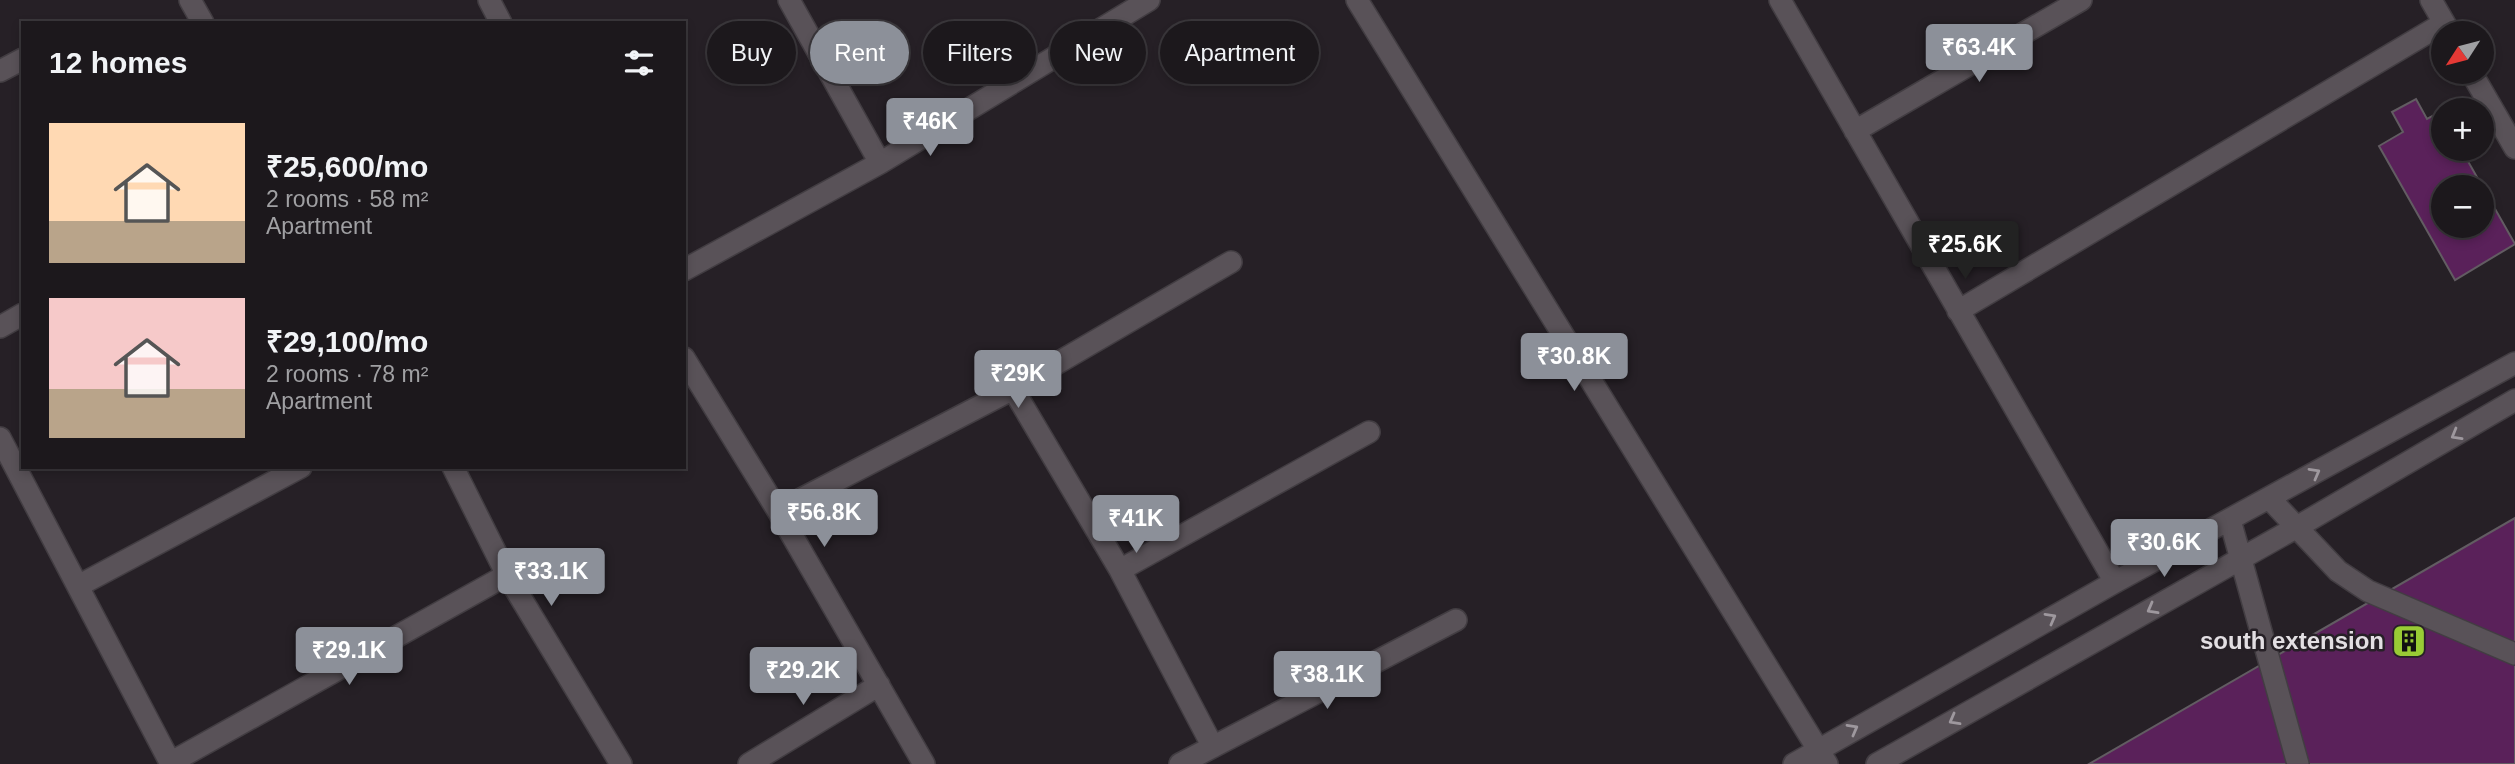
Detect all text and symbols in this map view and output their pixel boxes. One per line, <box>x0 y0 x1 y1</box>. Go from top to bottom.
chip: Buy <box>707 21 796 84</box>
chip: Rent <box>810 21 909 84</box>
chip: Filters <box>923 21 1036 84</box>
chip: New <box>1050 21 1146 84</box>
chip: Apartment <box>1160 21 1319 84</box>
north arrow <box>2431 21 2494 84</box>
map controls <box>2431 21 2494 238</box>
pin: ₹63.4K <box>1922 24 2036 84</box>
text: ₹63.4K <box>1942 34 2016 60</box>
icon: filters <box>620 44 658 82</box>
text: 12 homes <box>49 46 187 79</box>
button: + <box>2431 98 2494 161</box>
pin: ₹46K <box>889 99 971 158</box>
text: ₹46K <box>902 108 958 134</box>
text: ₹25,600/mo <box>266 150 428 183</box>
icon: home <box>105 151 189 235</box>
button: − <box>2431 175 2494 238</box>
text: 2 rooms · 58 m² <box>266 186 428 212</box>
text: Apartment <box>266 213 372 239</box>
pin: ₹25.6K <box>1908 222 2022 281</box>
text: ₹25.6K <box>1928 231 2002 257</box>
text: ₹29,100/mo <box>266 325 428 358</box>
icon: home <box>105 326 189 410</box>
pin: ₹30.8K <box>1517 334 1631 393</box>
text: ₹30.8K <box>1537 343 1611 369</box>
pin: ₹29K <box>977 350 1059 410</box>
text: ₹29K <box>990 360 1046 386</box>
text: 2 rooms · 78 m² <box>266 361 428 387</box>
text: Apartment <box>266 388 372 414</box>
one-way arrow <box>2451 427 2464 440</box>
one-way arrow <box>2308 468 2320 481</box>
pin: ₹56.8K <box>767 490 881 549</box>
pin: ₹41K <box>1095 496 1177 555</box>
text: ₹56.8K <box>787 499 861 525</box>
text: ₹41K <box>1108 505 1164 531</box>
pin: ₹30.6K <box>2107 520 2221 579</box>
text: ₹30.6K <box>2127 529 2201 555</box>
pin: ₹33.1K <box>494 548 608 608</box>
text: ₹33.1K <box>514 558 588 584</box>
one-way arrow <box>2147 601 2160 614</box>
one-way arrow <box>2044 613 2057 626</box>
building icon: south extension <box>2390 622 2428 660</box>
place label: south extension <box>2200 627 2384 654</box>
pin: ₹29.1K <box>292 628 406 687</box>
text: ₹29.1K <box>312 637 386 663</box>
pin: ₹29.2K <box>746 648 860 707</box>
pin: ₹38.1K <box>1270 652 1384 711</box>
text: ₹29.2K <box>766 657 840 683</box>
text: ₹38.1K <box>1290 661 1364 687</box>
one-way arrow <box>1949 712 1962 725</box>
one-way arrow <box>1845 724 1858 737</box>

